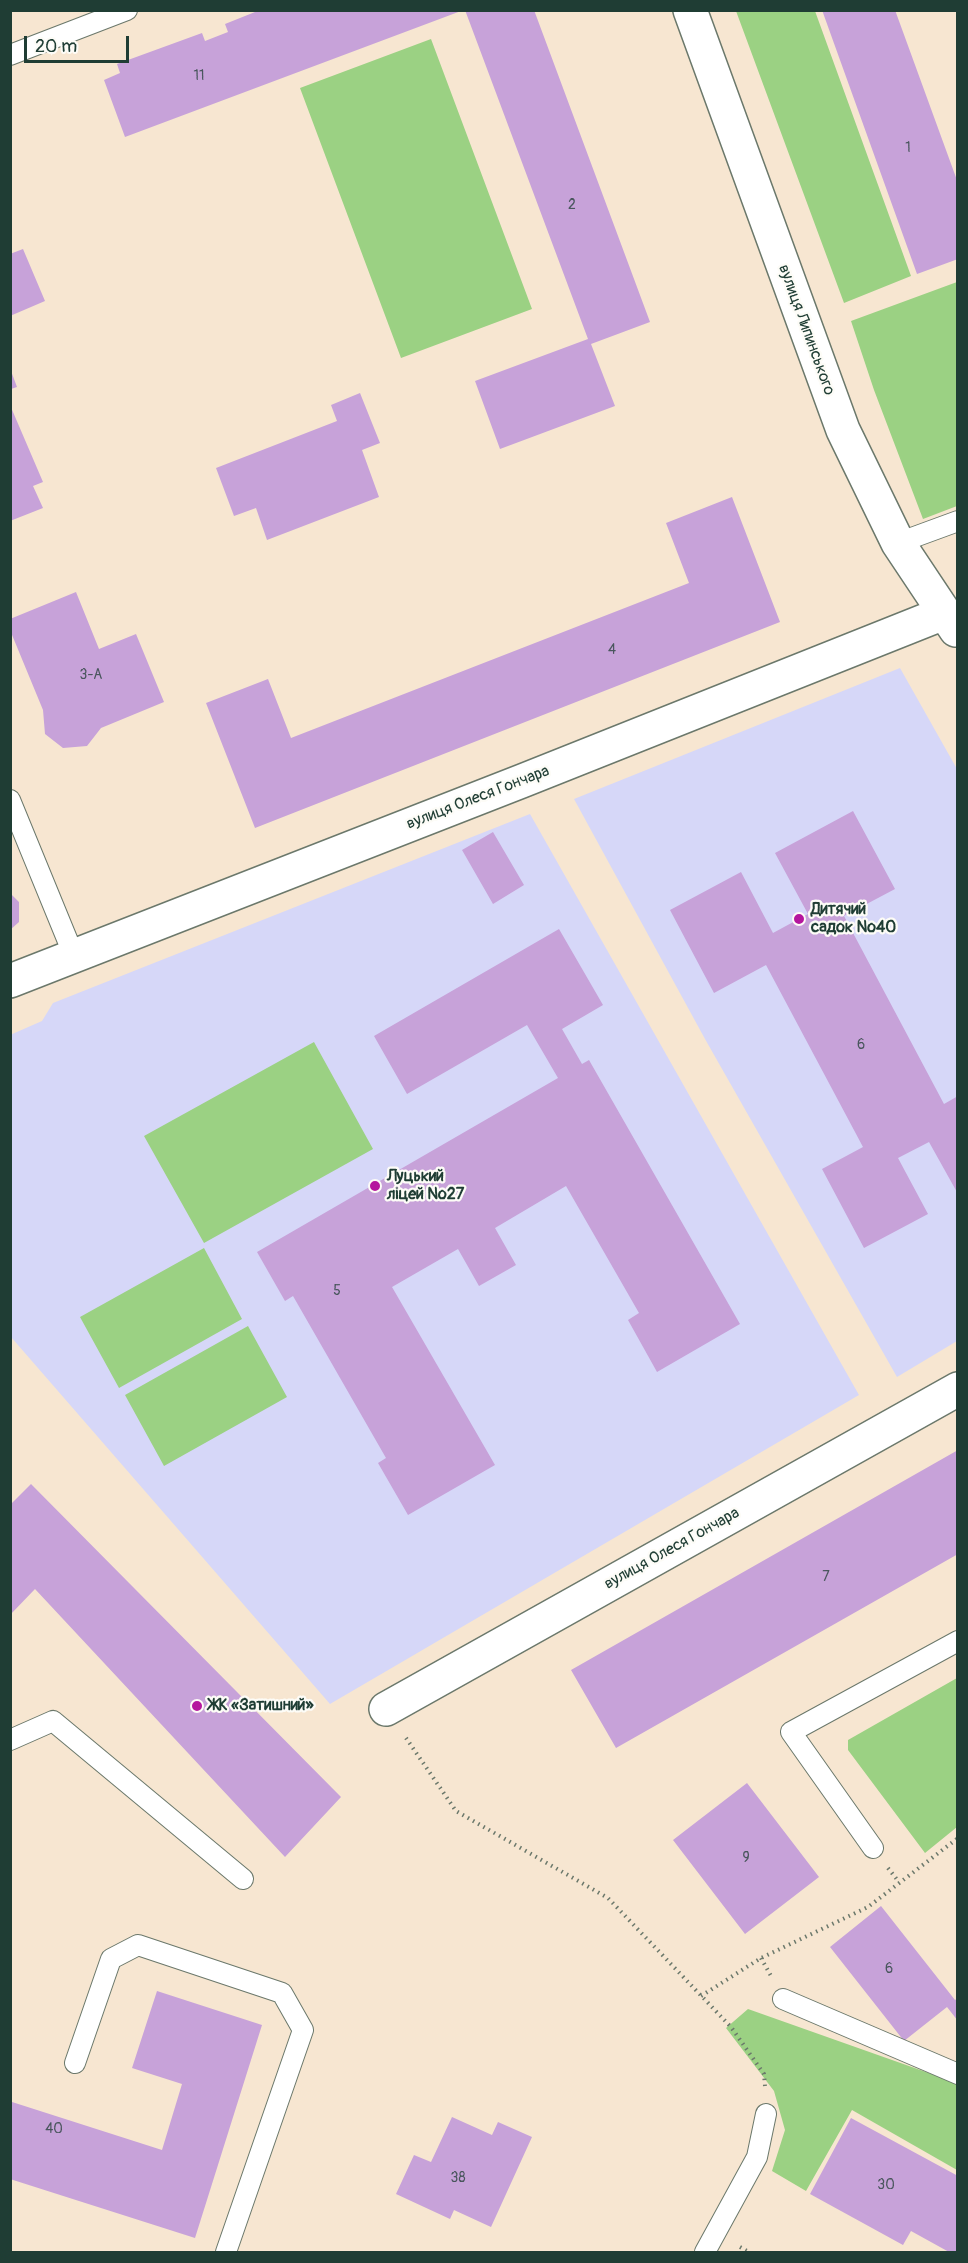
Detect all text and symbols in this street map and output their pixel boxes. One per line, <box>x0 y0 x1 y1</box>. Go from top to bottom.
scale bar <box>27 24 132 62</box>
text: 20 m <box>35 35 77 58</box>
house number: 11 <box>194 68 204 84</box>
house number: 1 <box>905 140 911 156</box>
house number: 2 <box>568 197 576 213</box>
street label: вулиця Липинського <box>773 262 839 398</box>
house number: 4 <box>608 642 616 658</box>
house number: 3-А <box>80 667 102 683</box>
street label: вулиця Олеся Гончара <box>404 762 552 834</box>
place label: Дитячий садок №40 <box>811 900 896 938</box>
marker: Дитячий садок №40 <box>792 912 806 926</box>
house number: 6 <box>857 1037 865 1053</box>
place label: Луцький ліцей №27 <box>387 1167 464 1205</box>
marker: Луцький ліцей №27 <box>368 1179 382 1193</box>
house number: 5 <box>333 1283 341 1299</box>
street label: вулиця Олеся Гончара <box>601 1504 743 1594</box>
house number: 7 <box>822 1569 830 1585</box>
place label: ЖК «Затишний» <box>209 1696 314 1716</box>
marker: ЖК «Затишний» <box>190 1699 204 1713</box>
house number: 9 <box>742 1850 750 1866</box>
house number: 6 <box>885 1961 893 1977</box>
house number: 40 <box>45 2121 63 2137</box>
house number: 38 <box>451 2170 465 2186</box>
house number: 30 <box>877 2177 895 2193</box>

